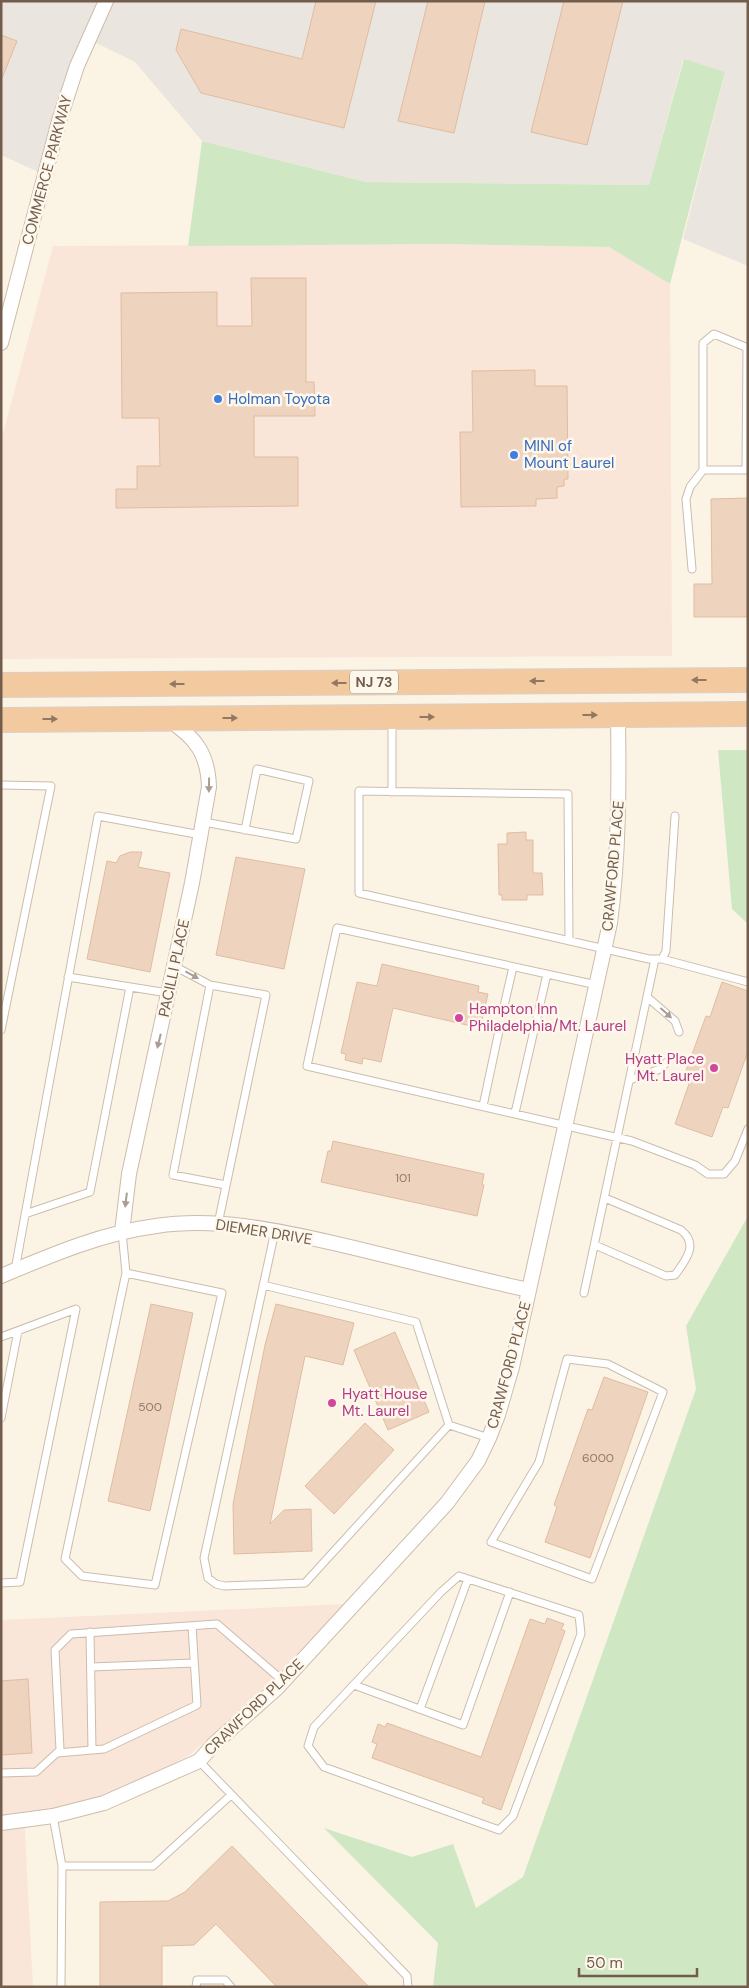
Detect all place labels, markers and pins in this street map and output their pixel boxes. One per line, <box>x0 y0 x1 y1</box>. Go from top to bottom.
place label: Holman Toyota <box>228 389 330 409</box>
marker: Holman Toyota <box>212 393 224 405</box>
place label: MINI of Mount Laurel <box>524 436 614 473</box>
marker: MINI of Mount Laurel <box>508 449 520 461</box>
place label: Hampton Inn Philadelphia/Mt. Laurel <box>469 999 626 1036</box>
marker: Hampton Inn Philadelphia/Mt. Laurel <box>453 1012 465 1024</box>
place label: Hyatt Place Mt. Laurel <box>625 1049 704 1086</box>
marker: Hyatt Place Mt. Laurel <box>708 1062 720 1074</box>
place label: Hyatt House Mt. Laurel <box>342 1384 428 1421</box>
marker: Hyatt House Mt. Laurel <box>326 1397 338 1409</box>

